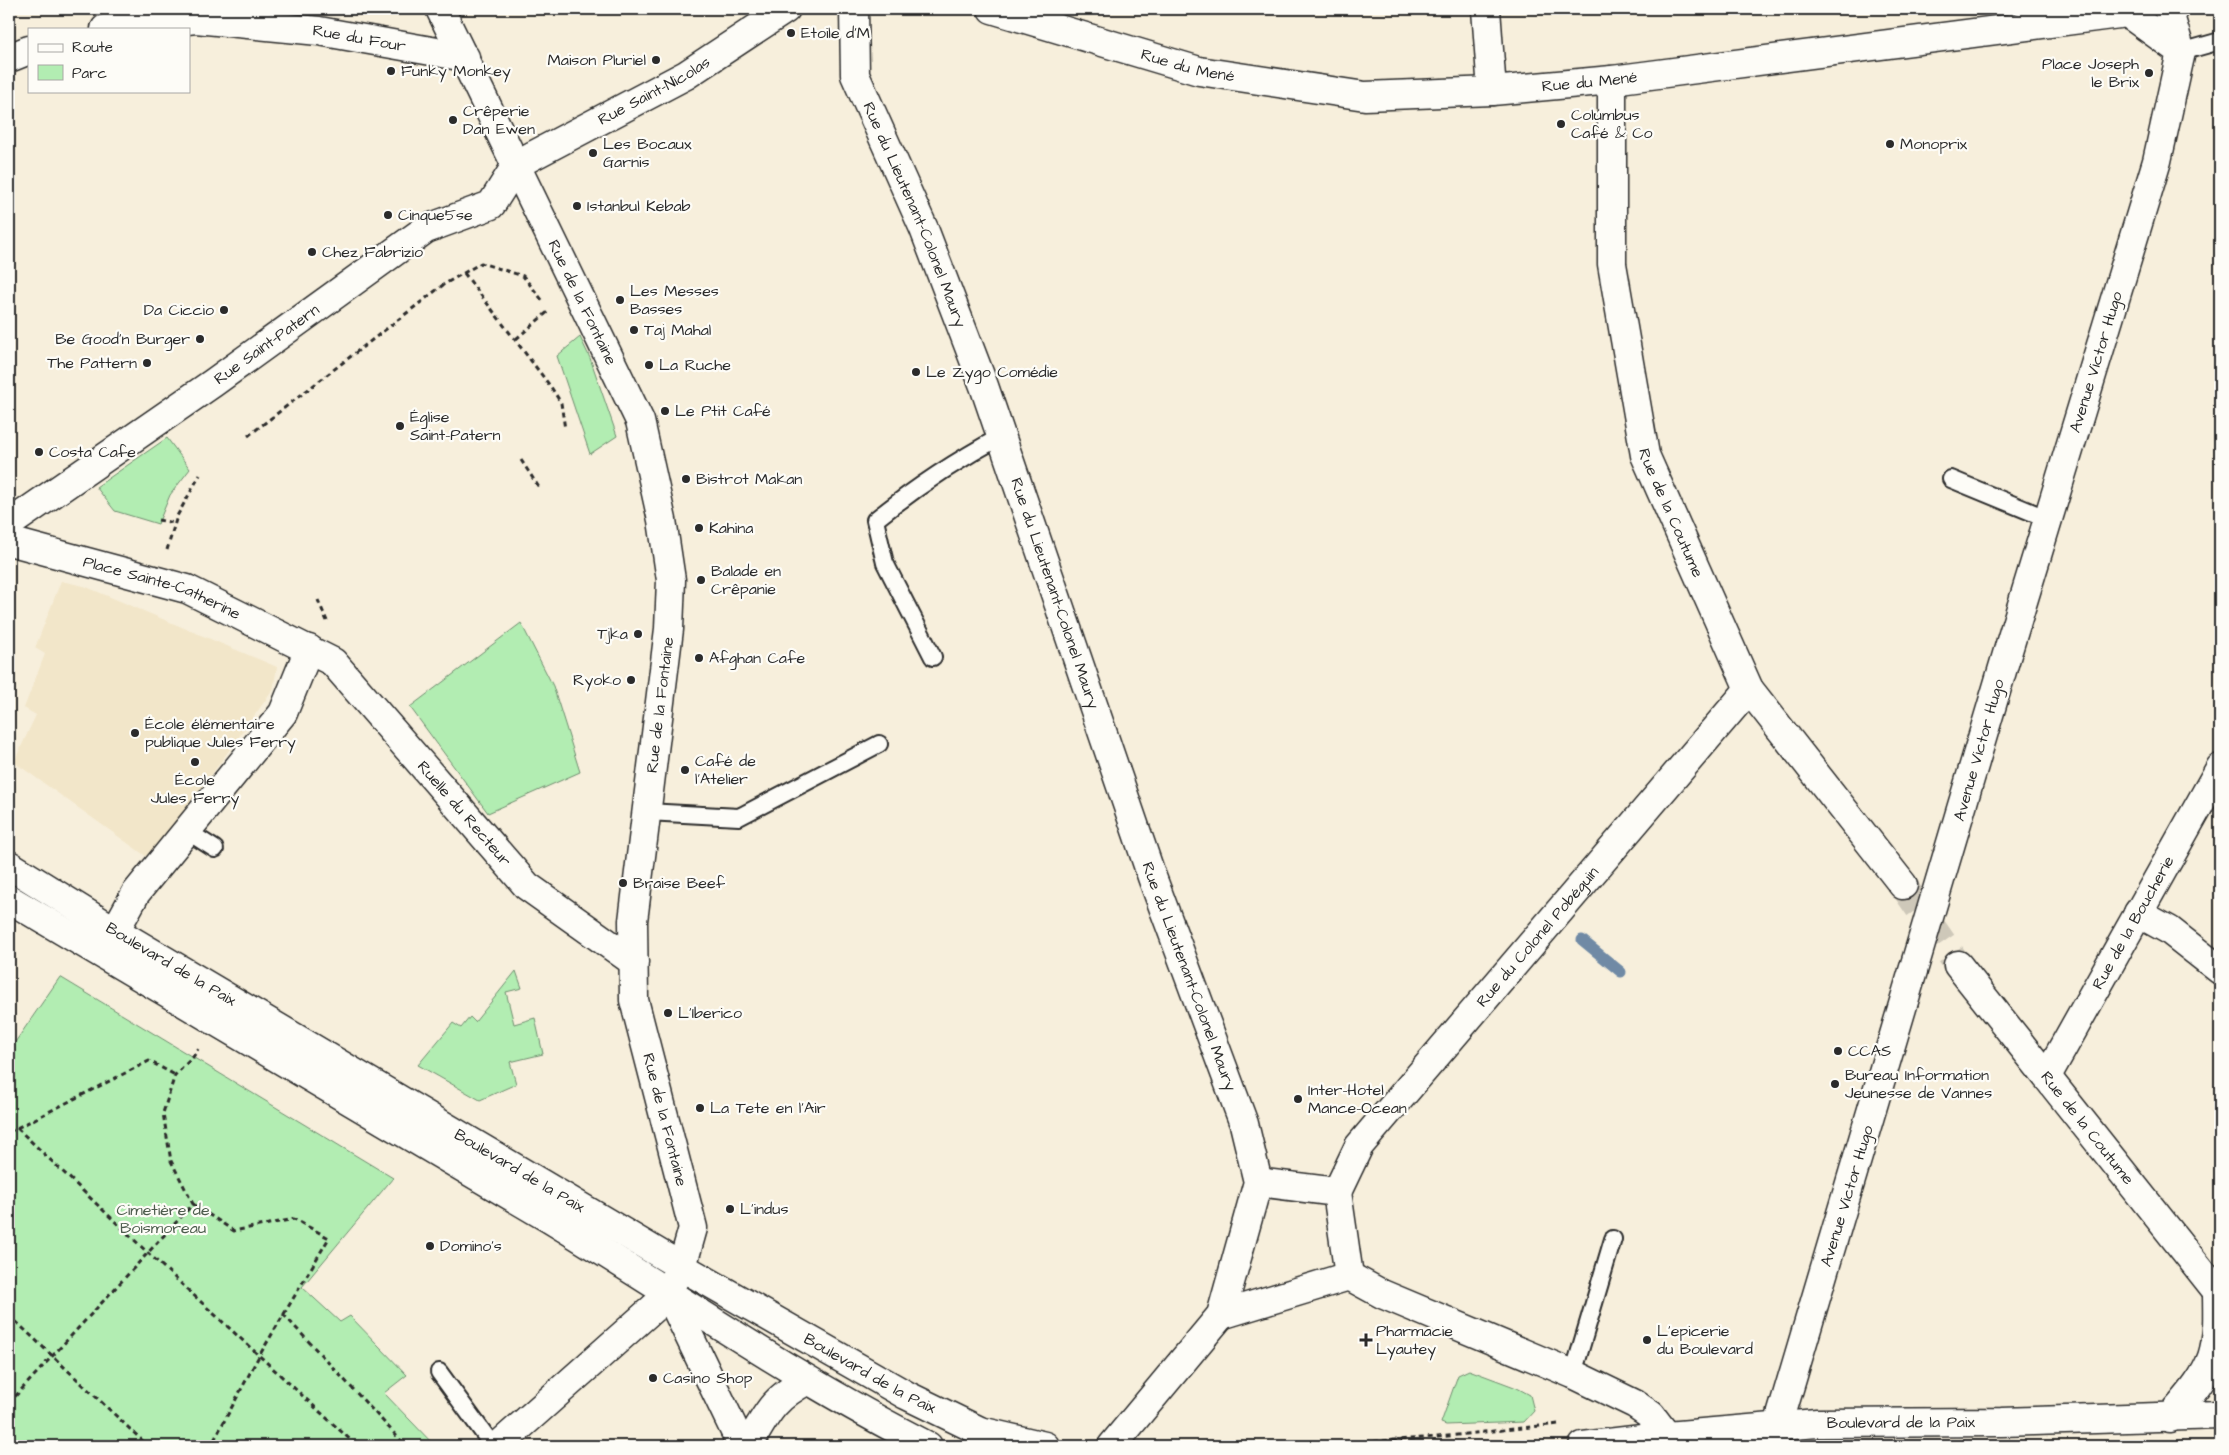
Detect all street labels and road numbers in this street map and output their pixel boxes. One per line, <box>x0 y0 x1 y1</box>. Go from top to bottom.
street label: Rue du Four <box>312 19 408 57</box>
street label: Rue du Mené <box>1138 43 1236 87</box>
street label: Rue Saint-Nicolas <box>594 51 715 131</box>
street label: Rue du Mené <box>1541 66 1639 97</box>
street label: Rue du Lieutenant-Colonel Maury <box>857 98 972 331</box>
street label: Rue de la Fontaine <box>543 236 622 369</box>
street label: Avenue Victor Hugo <box>2064 289 2129 436</box>
street label: Rue Saint-Patern <box>209 299 324 390</box>
street label: Rue de la Coutume <box>1633 447 1709 581</box>
street label: Rue du Lieutenant-Colonel Maury <box>1005 475 1105 712</box>
street label: Place Sainte-Catherine <box>81 551 244 625</box>
street label: Rue de la Fontaine <box>641 635 679 774</box>
street label: Avenue Victor Hugo <box>1948 676 2011 824</box>
street label: Ruelle du Recteur <box>412 756 516 871</box>
street label: Rue de la Boucherie <box>2087 851 2180 993</box>
street label: Rue du Lieutenant-Colonel Maury <box>1137 859 1242 1095</box>
street label: Rue du Colonel Pobéguin <box>1471 862 1604 1012</box>
street label: Boulevard de la Paix <box>102 917 241 1012</box>
street label: Rue de la Fontaine <box>637 1051 693 1189</box>
street label: Rue de la Coutume <box>2035 1067 2139 1189</box>
street label: Boulevard de la Paix <box>450 1123 589 1218</box>
street label: Avenue Victor Hugo <box>1815 1123 1880 1270</box>
street label: Boulevard de la Paix <box>800 1328 940 1419</box>
street label: Boulevard de la Paix <box>1827 1411 1975 1434</box>

